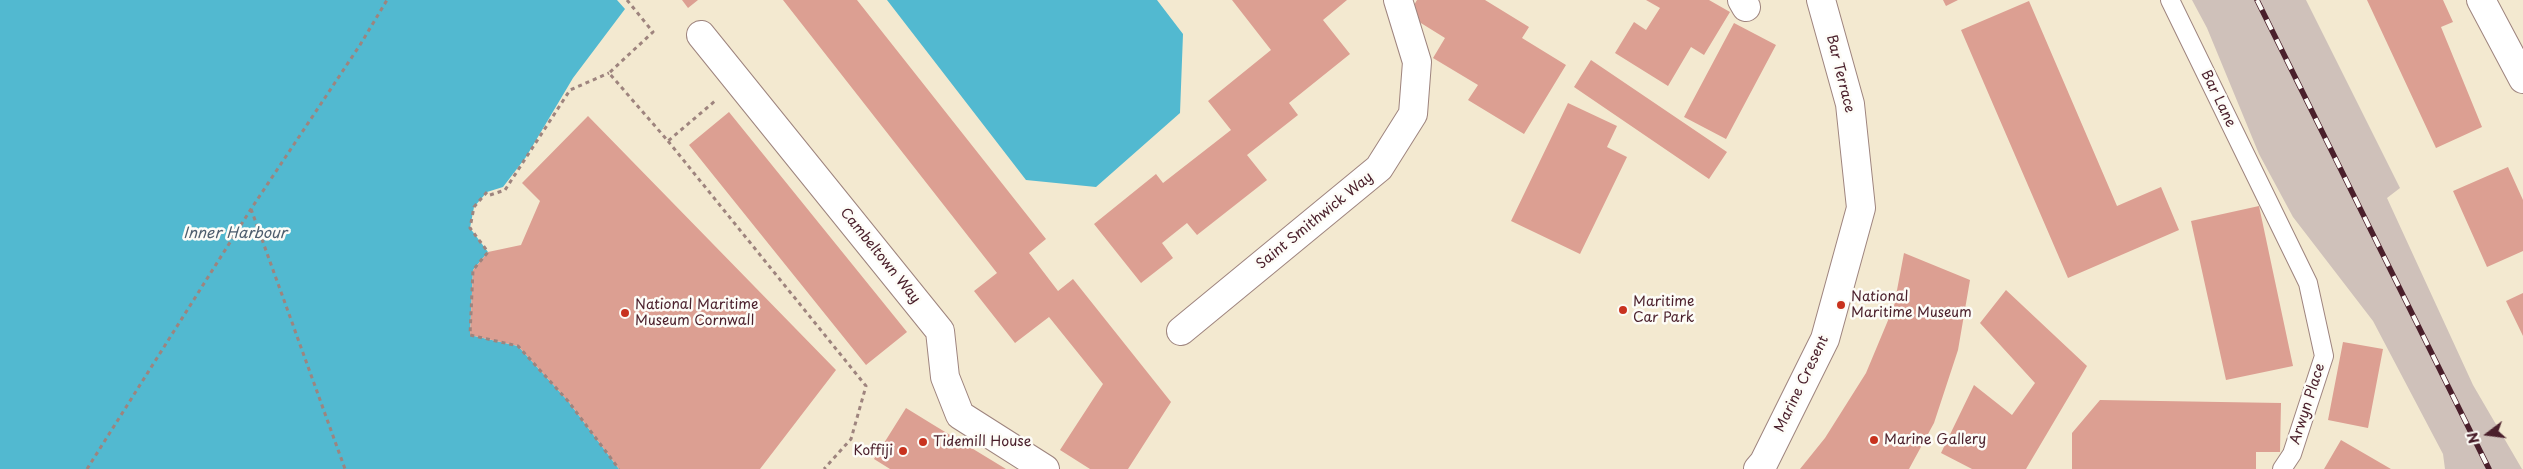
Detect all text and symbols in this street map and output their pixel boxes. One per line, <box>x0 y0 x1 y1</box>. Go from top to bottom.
street label: Bar Terrace <box>1822 33 1858 115</box>
street label: Bar Lane <box>2197 68 2239 130</box>
street label: Saint Smithwick Way <box>1253 169 1377 273</box>
street label: Cambeltown Way <box>836 205 924 307</box>
water label: Inner Harbour <box>183 225 287 243</box>
place label: National Maritime Museum <box>1851 289 1972 322</box>
place label: Maritime Car Park <box>1633 294 1695 326</box>
place label: National Maritime Museum Cornwall <box>635 297 759 330</box>
marker: National Maritime Museum <box>1835 299 1847 311</box>
marker: Maritime Car Park <box>1617 304 1629 316</box>
marker: National Maritime Museum Cornwall <box>619 307 631 319</box>
street label: Marine Cresent <box>1771 333 1833 435</box>
street label: Arwyn Place <box>2287 361 2329 447</box>
north arrow <box>2463 409 2513 459</box>
text: N <box>2461 430 2485 446</box>
place label: Marine Gallery <box>1884 432 1986 448</box>
place label: Tidemill House <box>933 434 1031 450</box>
marker: Marine Gallery <box>1868 434 1880 446</box>
marker: Tidemill House <box>917 436 929 448</box>
place label: Koffiji <box>854 443 893 459</box>
marker: Koffiji <box>897 445 909 457</box>

